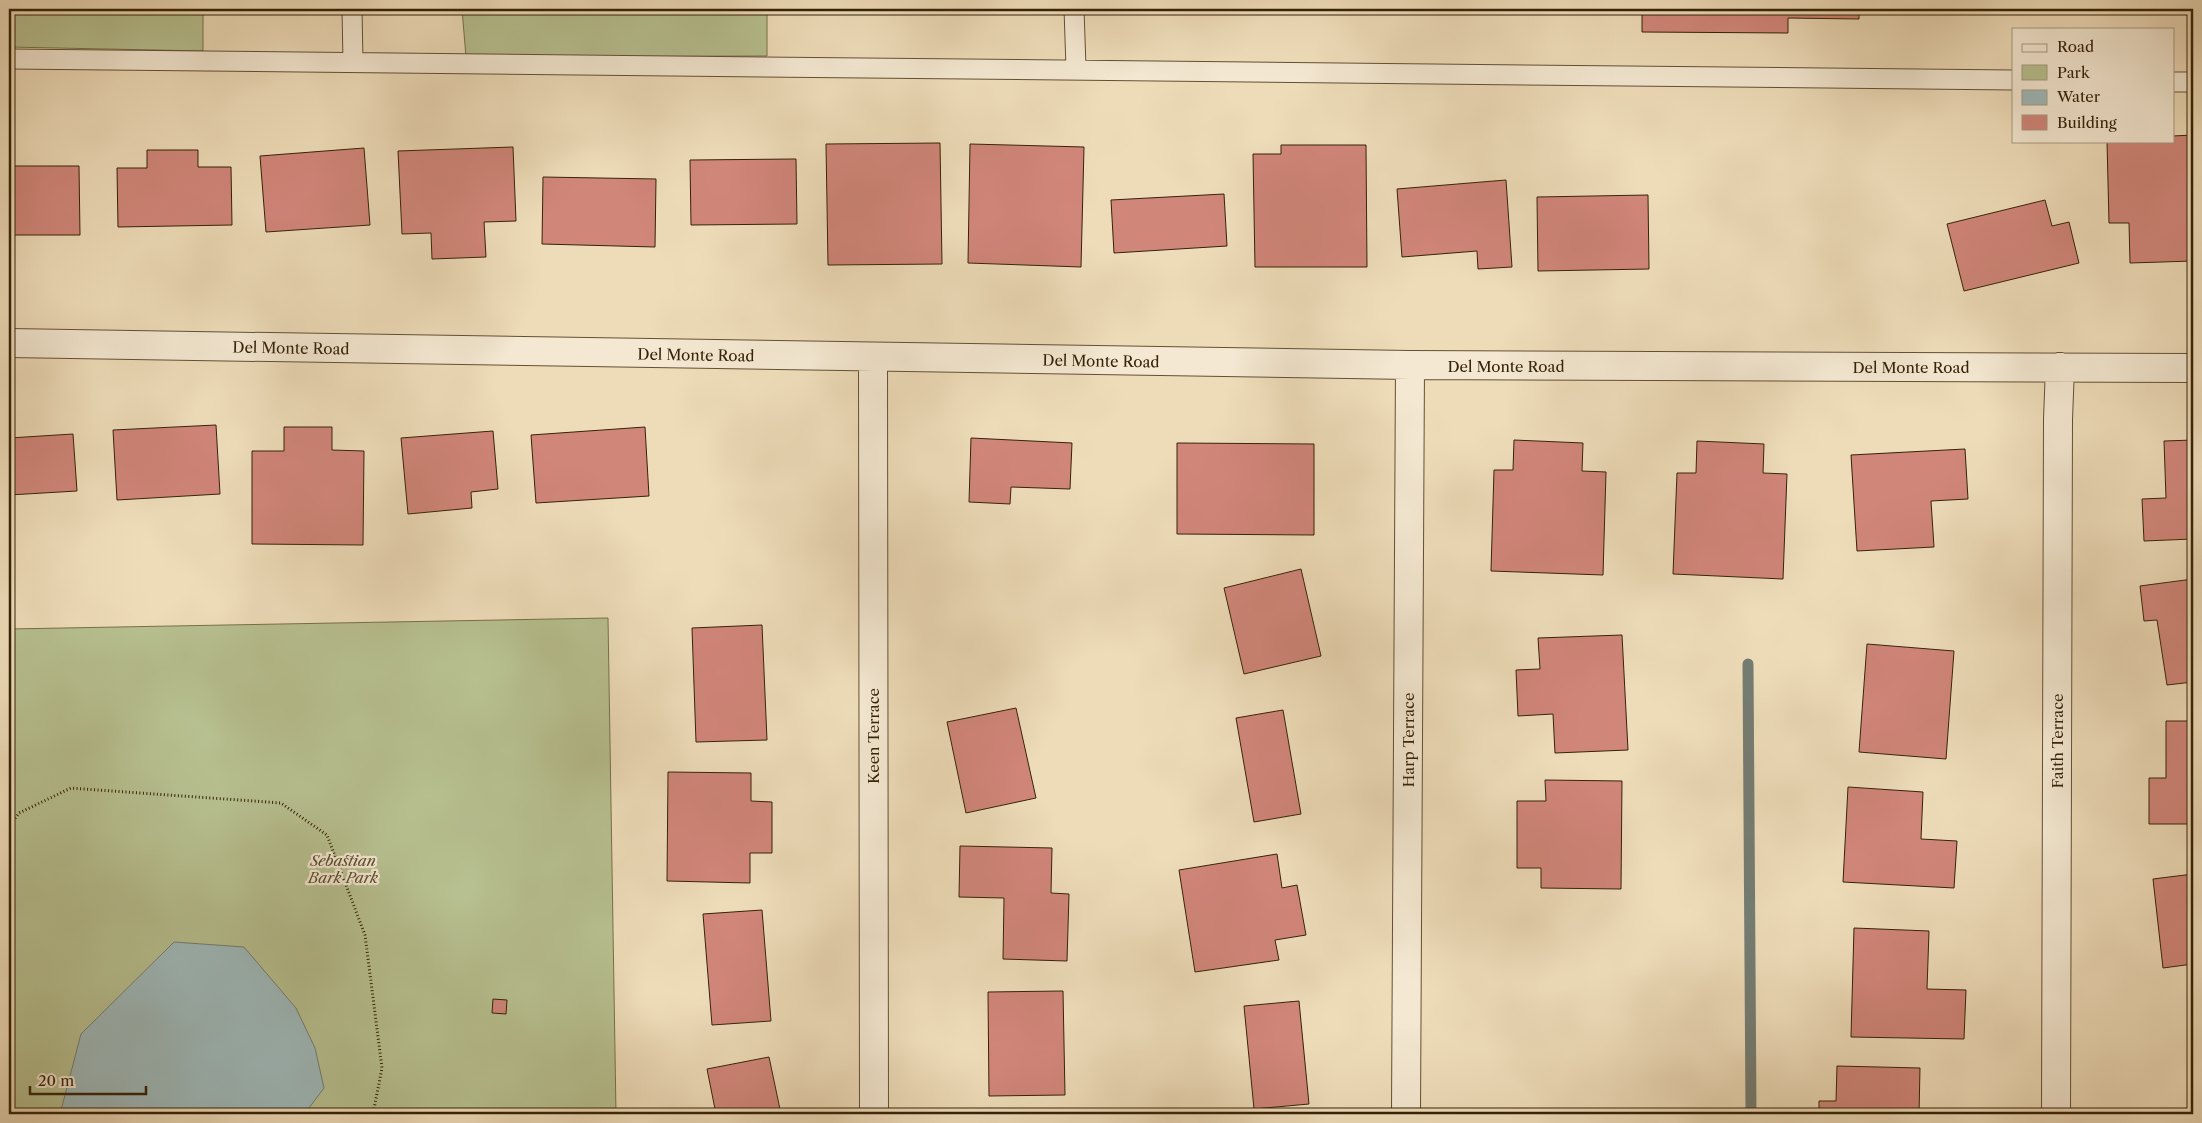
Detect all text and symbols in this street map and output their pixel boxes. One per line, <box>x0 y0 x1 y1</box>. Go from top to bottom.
legend <box>2012 28 2174 142</box>
text: Road <box>2057 37 2094 56</box>
text: Park <box>2057 63 2091 82</box>
text: Water <box>2056 87 2101 106</box>
text: Building <box>2057 113 2117 132</box>
street label: Del Monte Road <box>232 337 350 359</box>
street label: Del Monte Road <box>637 344 755 366</box>
street label: Del Monte Road <box>1042 350 1160 372</box>
street label: Del Monte Road <box>1447 357 1565 376</box>
street label: Del Monte Road <box>1852 358 1970 377</box>
street label: Keen Terrace <box>864 688 883 784</box>
street label: Harp Terrace <box>1399 693 1418 787</box>
street label: Faith Terrace <box>2048 694 2067 788</box>
park label: Sebastian Bark Park <box>307 851 378 887</box>
scale bar <box>30 1063 146 1095</box>
text: 20 m <box>38 1071 74 1090</box>

